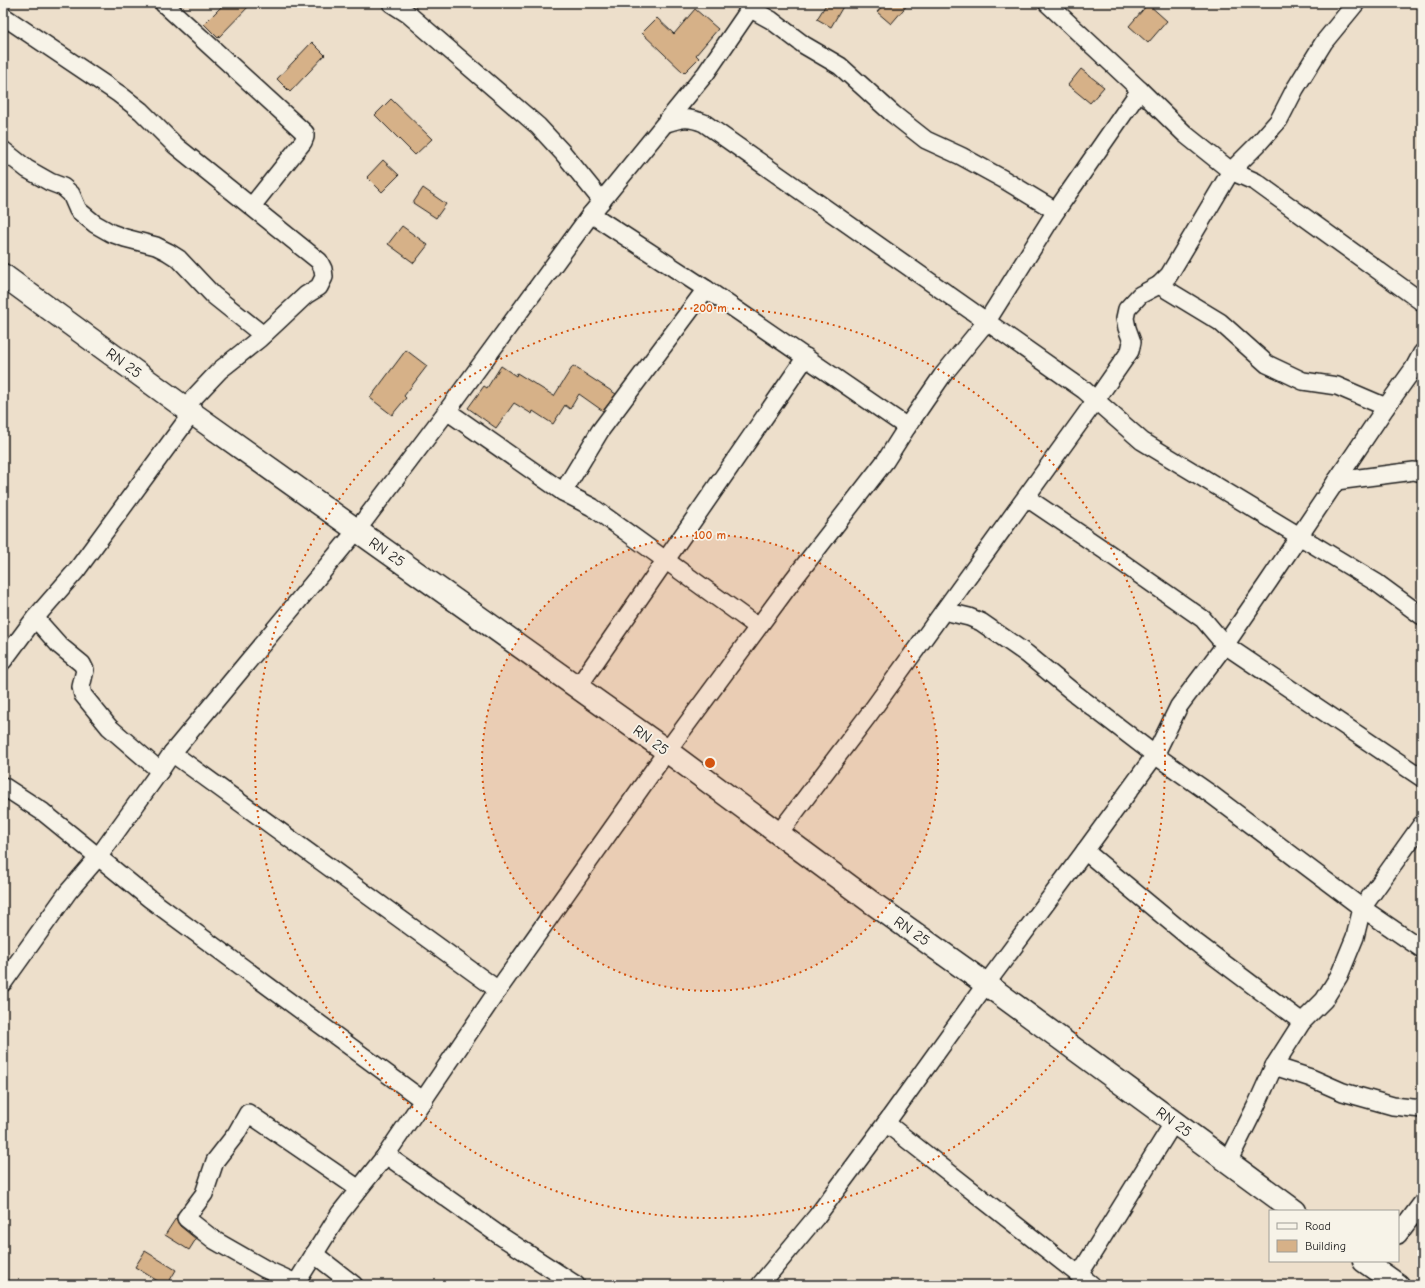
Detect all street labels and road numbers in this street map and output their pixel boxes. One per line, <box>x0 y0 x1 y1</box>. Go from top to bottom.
street label: RN 25 <box>103 344 145 382</box>
street label: RN 25 <box>366 533 408 571</box>
street label: RN 25 <box>630 721 672 759</box>
street label: RN 25 <box>891 912 933 950</box>
street label: RN 25 <box>1153 1103 1195 1141</box>

